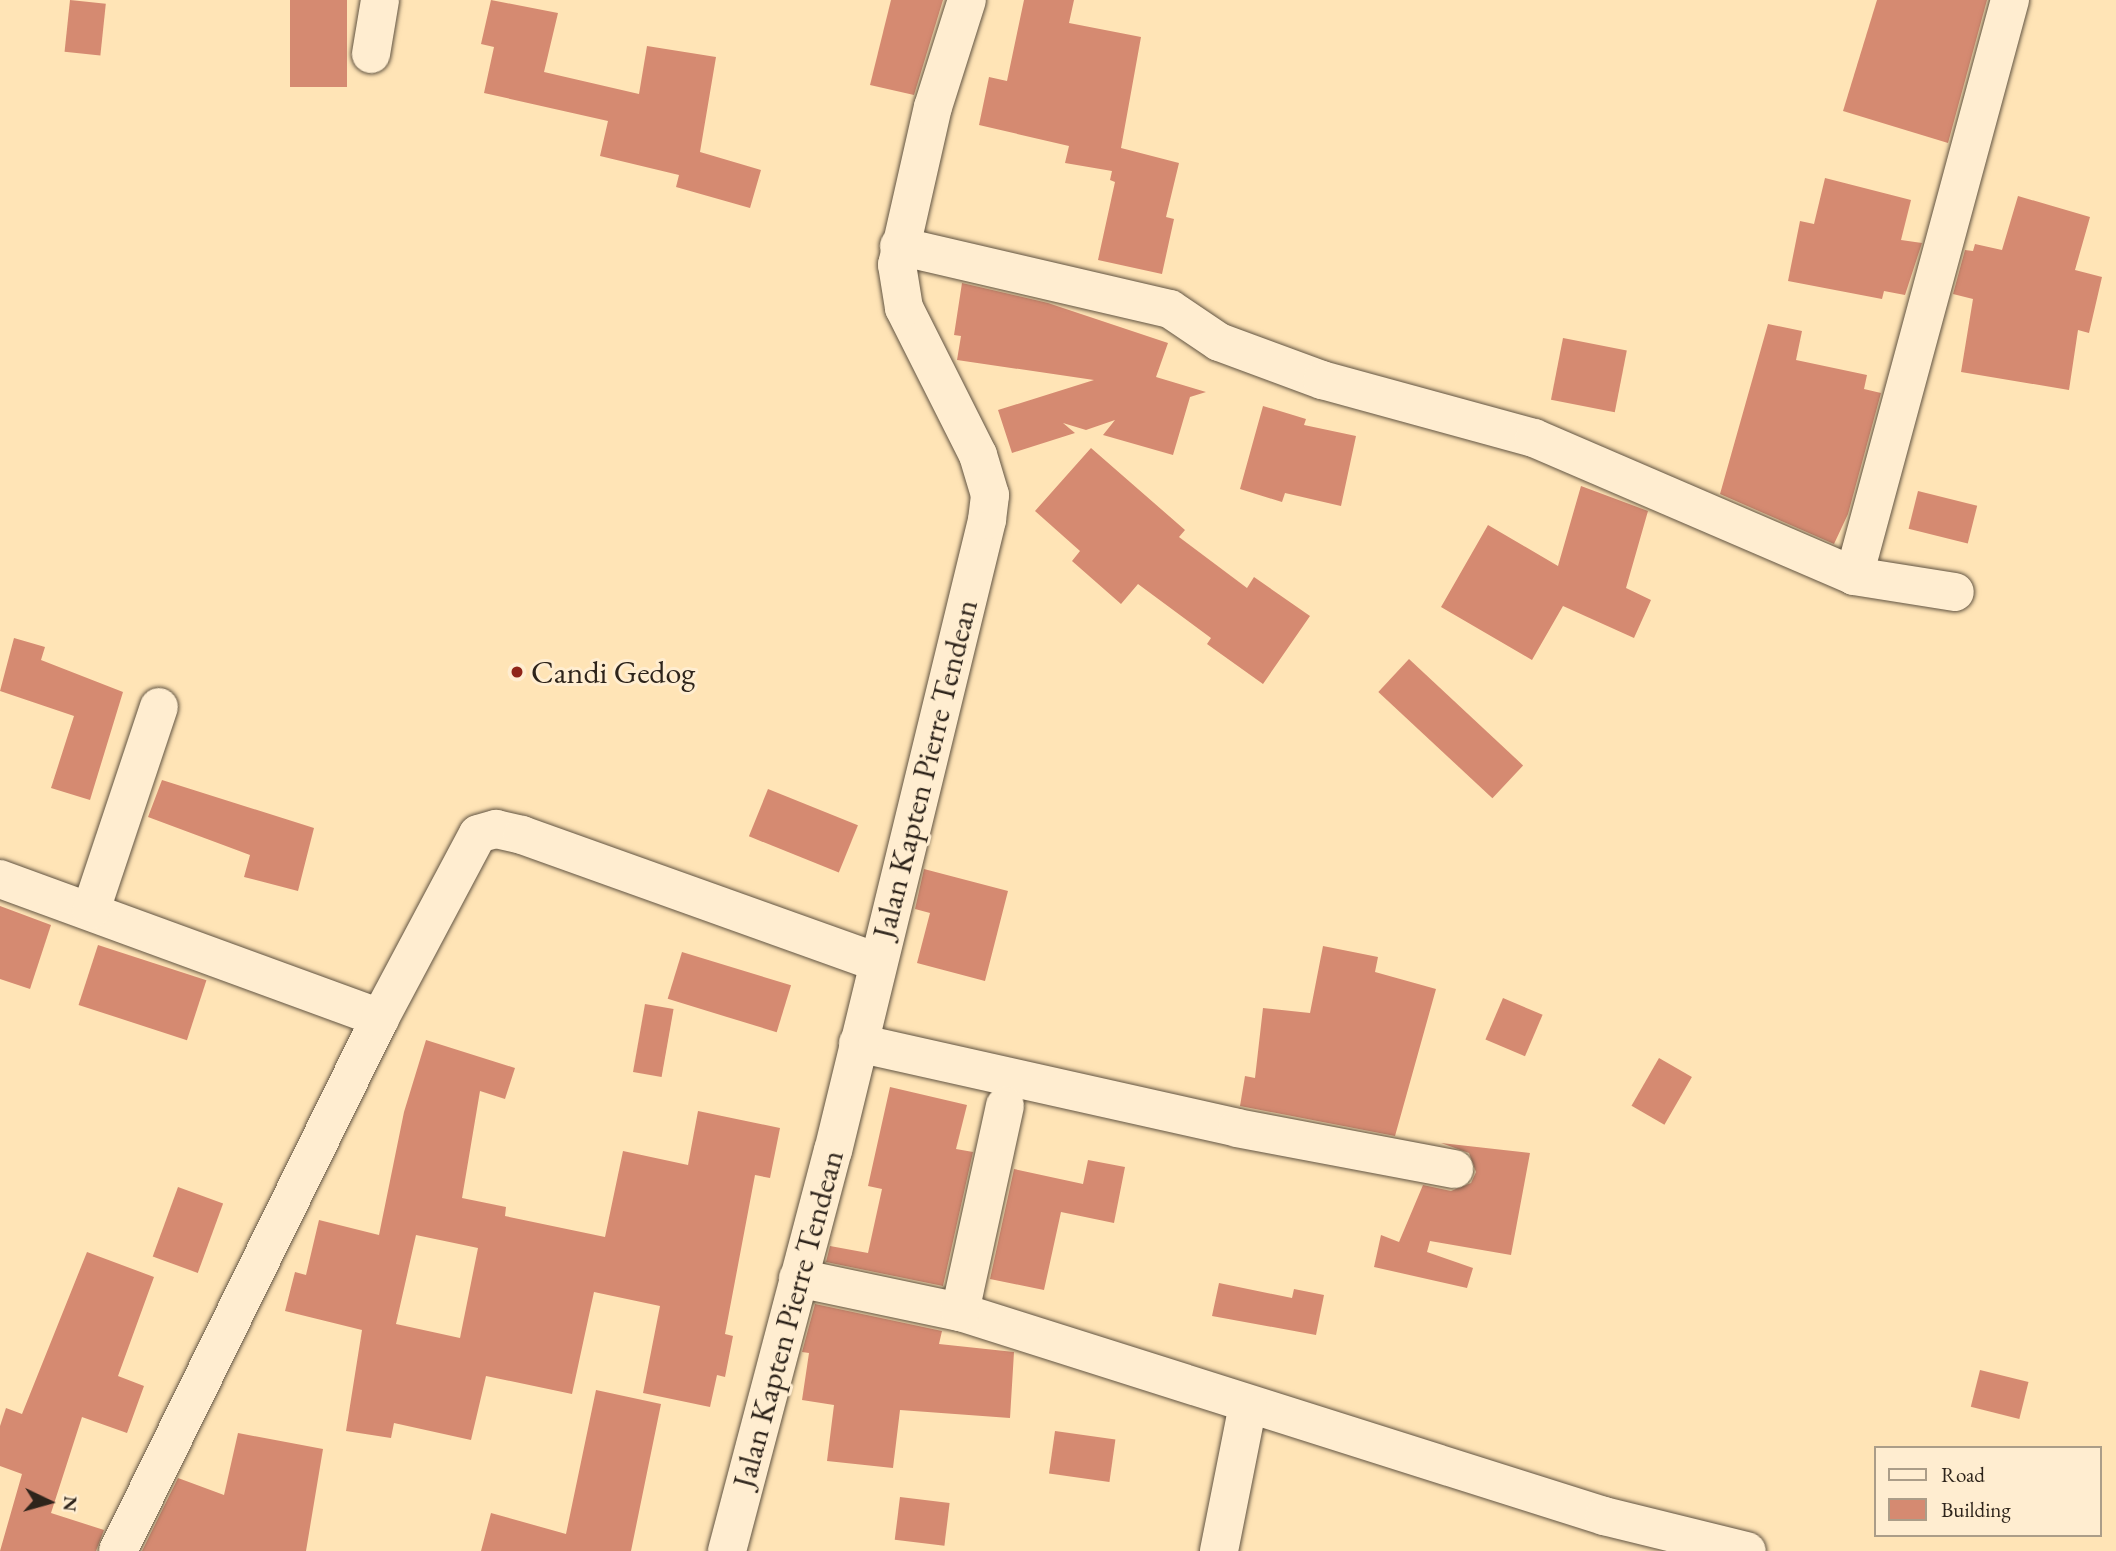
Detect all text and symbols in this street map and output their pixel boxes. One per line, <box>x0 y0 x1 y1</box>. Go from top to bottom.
street label: Jalan Kapten Pierre Tendean <box>864 595 986 943</box>
place label: Candi Gedog <box>531 653 695 691</box>
marker: Candi Gedog <box>509 664 525 680</box>
street label: Jalan Kapten Pierre Tendean <box>724 1146 852 1492</box>
legend <box>1874 1446 2102 1537</box>
text: Road <box>1941 1461 1985 1488</box>
north arrow <box>14 1467 84 1537</box>
text: N <box>57 1495 84 1513</box>
text: Building <box>1941 1496 2011 1523</box>

